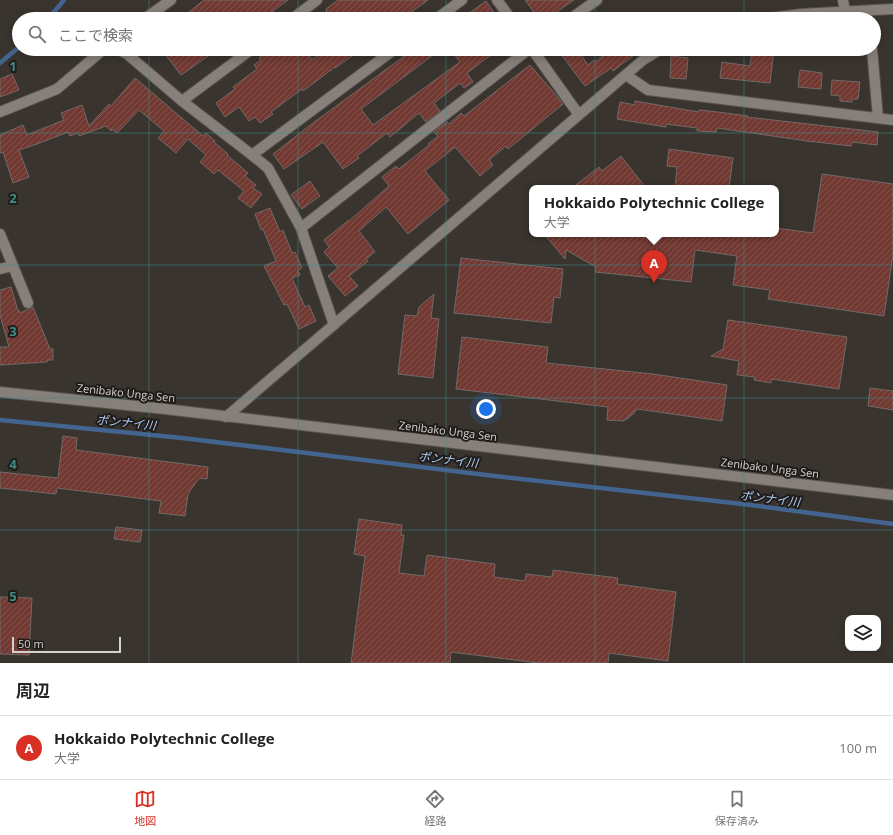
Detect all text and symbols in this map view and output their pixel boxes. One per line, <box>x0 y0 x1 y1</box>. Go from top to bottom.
search box <box>12 12 881 56</box>
icon: search <box>26 23 48 45</box>
text: ここで検索 <box>58 25 133 45</box>
text: 1 <box>9 57 17 75</box>
popup <box>529 185 779 237</box>
text: 2 <box>9 189 17 207</box>
text: Hokkaido Polytechnic College <box>544 192 764 212</box>
text: 大学 <box>544 213 570 231</box>
pin: A <box>641 250 667 283</box>
text: 3 <box>9 322 17 340</box>
street label: Zenibako Unga Sen <box>76 380 176 405</box>
your location <box>476 399 496 419</box>
water label: ポンナイ川 <box>95 411 159 434</box>
street label: Zenibako Unga Sen <box>398 417 498 444</box>
water label: ポンナイ川 <box>417 447 481 472</box>
street label: Zenibako Unga Sen <box>720 454 820 481</box>
text: 4 <box>9 455 17 473</box>
water label: ポンナイ川 <box>739 486 803 511</box>
text: 5 <box>9 587 17 605</box>
map controls <box>845 615 881 651</box>
button: layers <box>845 615 881 651</box>
scale bar <box>12 635 121 654</box>
text: 50 m <box>18 636 44 651</box>
text: 周辺 <box>16 679 50 702</box>
text: Hokkaido Polytechnic College <box>54 728 275 748</box>
text: A <box>25 739 33 757</box>
text: 100 m <box>839 739 877 757</box>
text: 大学 <box>54 749 80 767</box>
tab: 地図 <box>134 788 156 828</box>
tab: 経路 <box>424 788 446 828</box>
tab: 保存済み <box>715 788 759 828</box>

